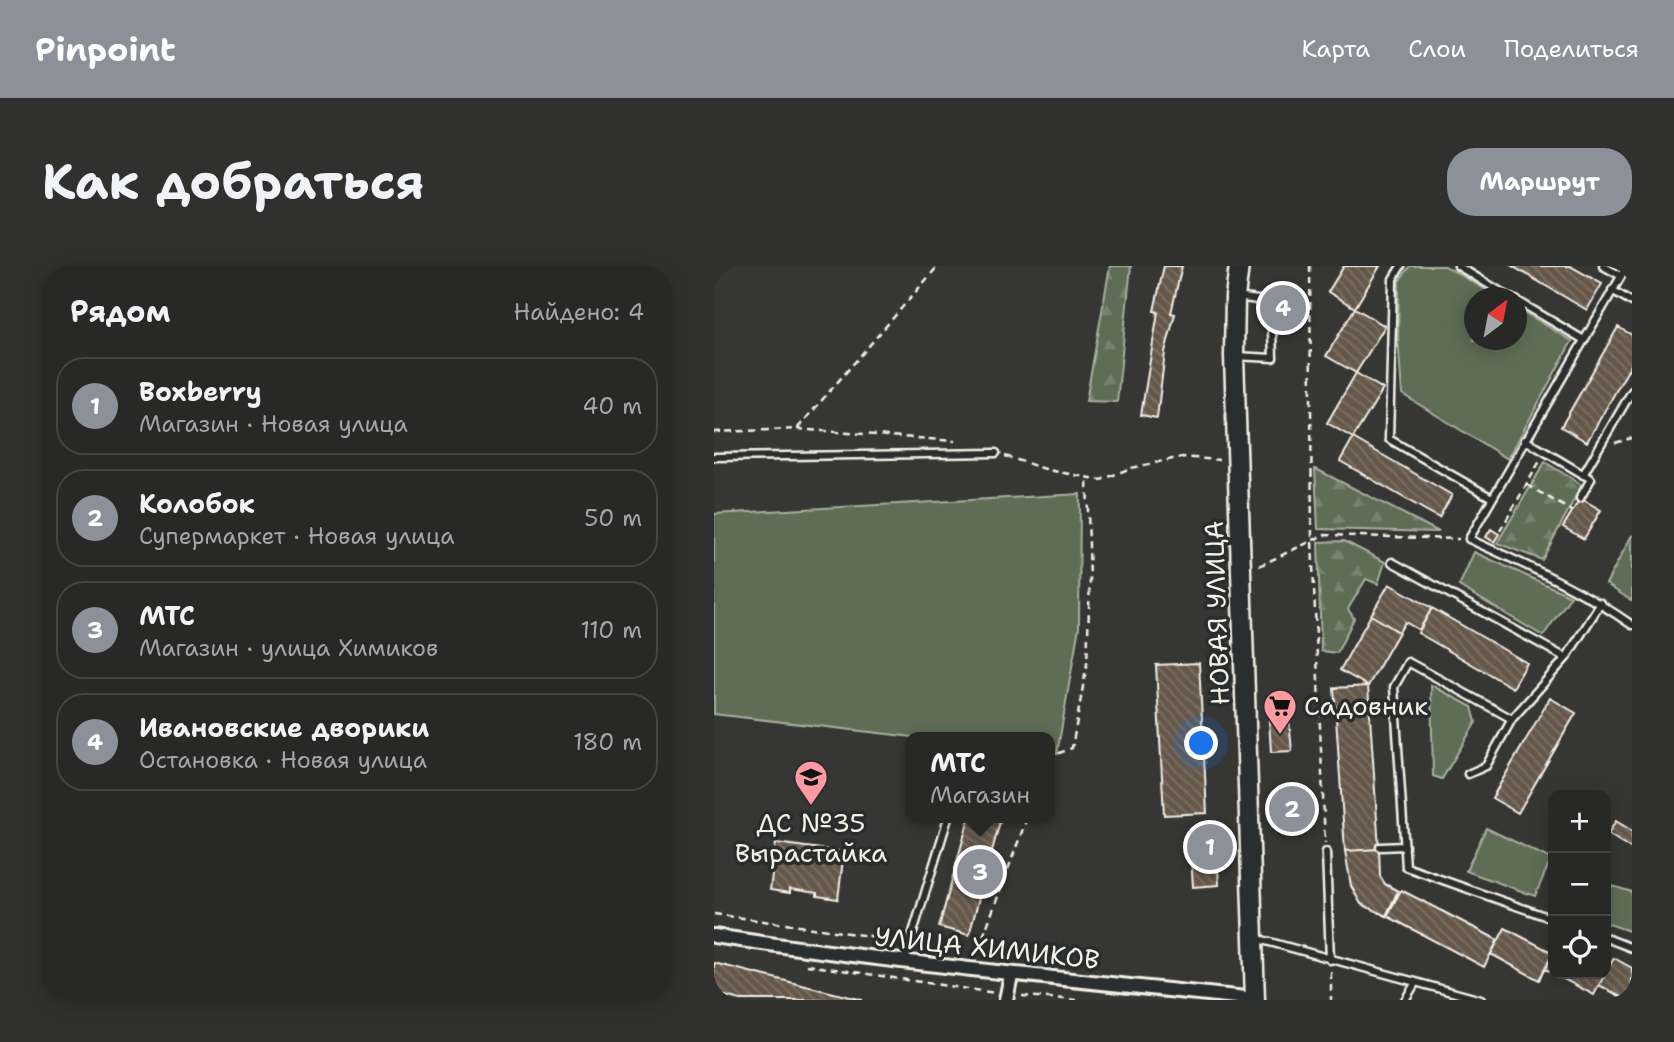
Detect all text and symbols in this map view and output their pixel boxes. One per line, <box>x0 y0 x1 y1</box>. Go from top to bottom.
text: Pinpoint <box>35 27 176 72</box>
text: Карта <box>1302 33 1370 65</box>
text: Слои <box>1408 33 1466 65</box>
text: Поделиться <box>1504 33 1639 65</box>
button: Маршрут <box>1447 148 1632 216</box>
text: Как добраться <box>42 149 424 215</box>
pin: 4 <box>1260 282 1306 334</box>
north arrow <box>1464 287 1527 350</box>
text: Рядом <box>70 291 170 332</box>
text: Найдено: 4 <box>514 297 644 327</box>
text: Boxberry <box>139 374 262 409</box>
text: 1 <box>90 391 100 421</box>
text: 40 m <box>582 391 642 421</box>
text: Магазин · Новая улица <box>139 409 408 439</box>
text: Колобок <box>139 486 255 521</box>
text: 2 <box>87 503 103 533</box>
text: 50 m <box>584 503 642 533</box>
street label: НОВАЯ УЛИЦА <box>1196 520 1237 706</box>
text: Супермаркет · Новая улица <box>139 521 455 551</box>
text: МТС <box>139 598 195 633</box>
text: 3 <box>87 615 103 645</box>
text: 110 m <box>580 615 642 645</box>
text: Магазин · улица Химиков <box>139 633 438 663</box>
supermarket icon: Садовник <box>1261 687 1299 736</box>
place label: Садовник <box>1304 688 1428 723</box>
text: Ивановские дворики <box>139 710 429 745</box>
your location <box>1184 726 1218 760</box>
text: 4 <box>87 727 103 757</box>
text: 180 m <box>573 727 642 757</box>
popup <box>905 732 1055 823</box>
text: Остановка · Новая улица <box>139 745 427 775</box>
text: МТС <box>930 745 986 780</box>
school or university icon: ДС №35 Вырастайка <box>792 758 830 807</box>
text: Магазин <box>930 780 1030 810</box>
pin: 2 <box>1269 783 1315 835</box>
map controls <box>1548 790 1611 979</box>
button: + <box>1548 790 1611 853</box>
place label: ДС №35 Вырастайка <box>735 805 887 870</box>
pin: 1 <box>1187 821 1233 873</box>
pin: 3 <box>957 846 1003 898</box>
button: − <box>1548 853 1611 916</box>
button: locate <box>1548 916 1611 979</box>
street label: УЛИЦА ХИМИКОВ <box>873 918 1101 977</box>

